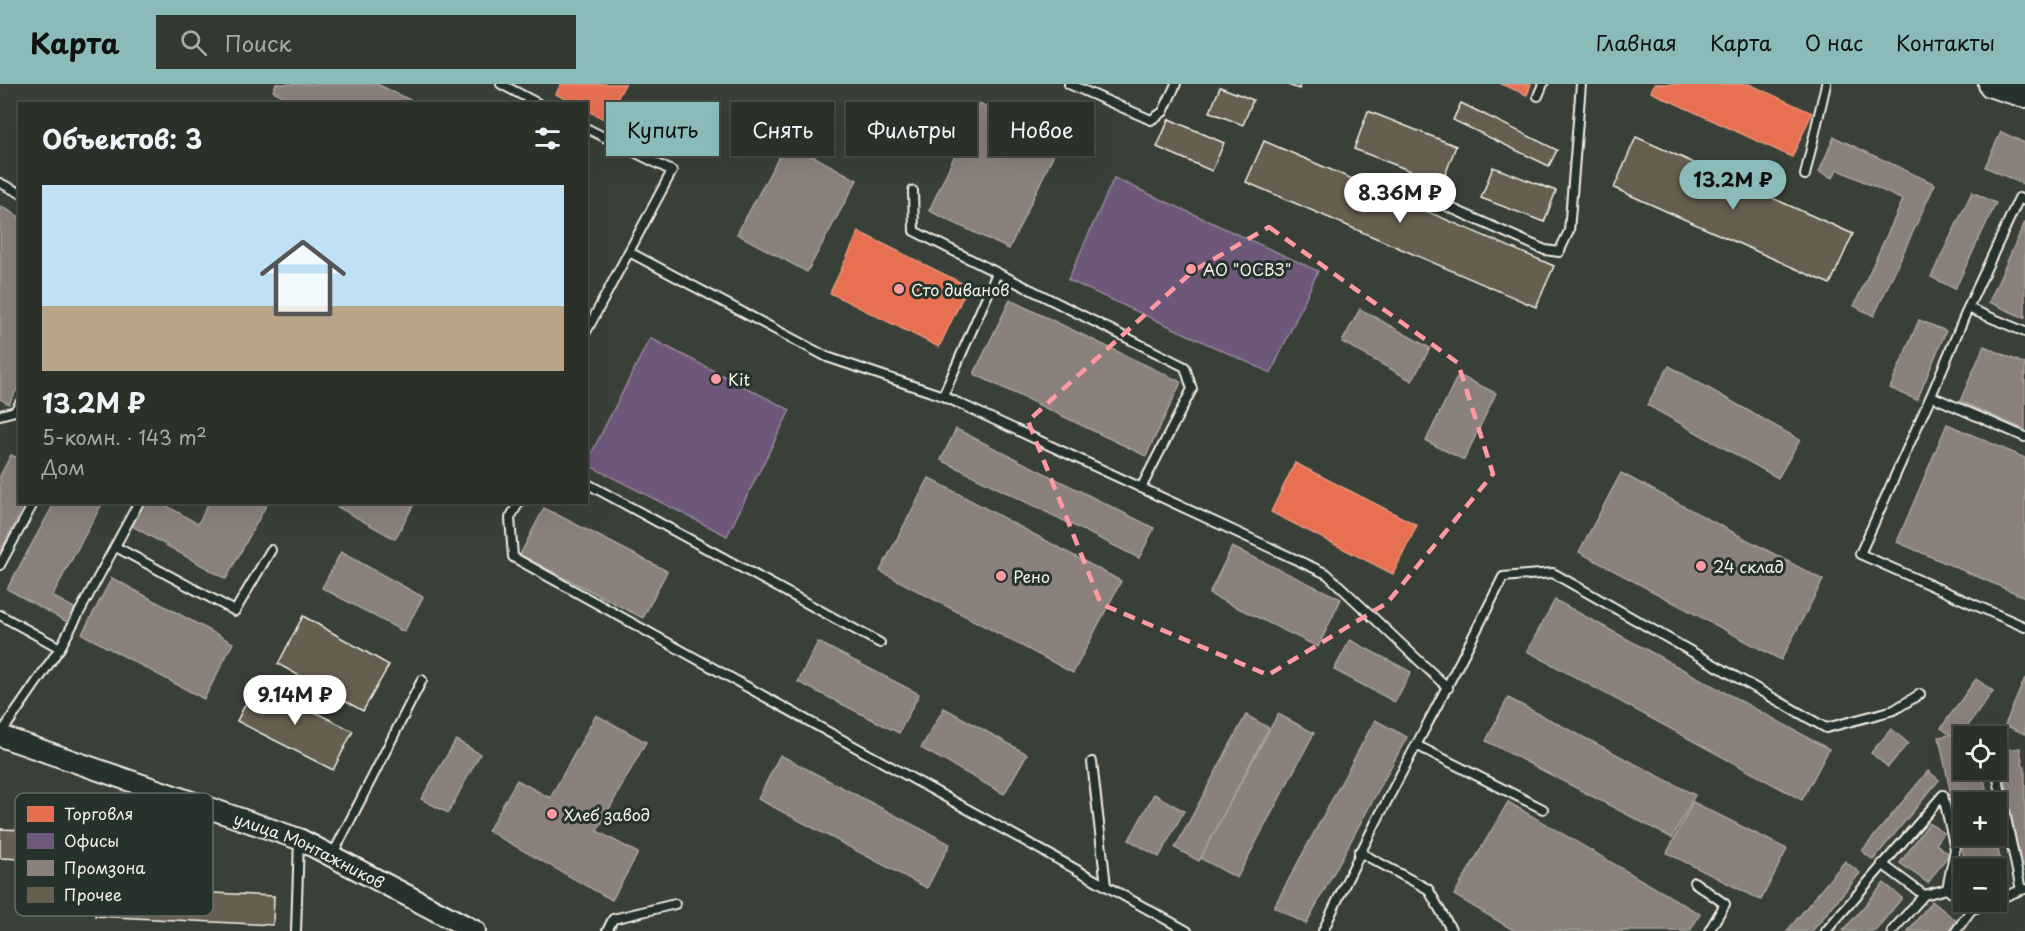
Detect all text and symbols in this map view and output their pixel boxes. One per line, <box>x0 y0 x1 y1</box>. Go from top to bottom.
search box <box>156 15 576 69</box>
text: Карта <box>30 21 120 64</box>
icon: search <box>177 26 210 59</box>
text: Поиск <box>225 26 292 59</box>
text: Главная <box>1596 26 1677 58</box>
text: Карта <box>1710 26 1772 58</box>
text: О нас <box>1805 26 1863 58</box>
text: Контакты <box>1896 26 1995 58</box>
chip: Купить <box>606 102 719 156</box>
chip: Снять <box>731 102 834 156</box>
chip: Фильтры <box>846 102 977 156</box>
chip: Новое <box>989 102 1094 156</box>
text: Объектов: 3 <box>42 119 202 158</box>
icon: filters <box>531 122 564 155</box>
pin: 13.2M ₽ <box>1678 160 1788 211</box>
text: 13.2M ₽ <box>1693 164 1773 194</box>
pin: 8.36M ₽ <box>1345 173 1455 224</box>
text: 8.36M ₽ <box>1358 177 1442 207</box>
icon: home <box>249 224 357 332</box>
place label: АО "ОСВЗ" <box>1203 257 1291 281</box>
marker: АО "ОСВЗ" <box>1184 262 1198 276</box>
place label: Сто диванов <box>911 277 1009 301</box>
marker: Сто диванов <box>892 282 906 296</box>
place label: Kit <box>728 367 750 391</box>
marker: Kit <box>709 372 723 386</box>
text: 13.2M ₽ <box>42 383 145 422</box>
text: 5-комн. · 143 m² <box>42 422 207 452</box>
text: Дом <box>42 452 85 482</box>
place label: 24 склад <box>1713 554 1784 578</box>
marker: 24 склад <box>1694 559 1708 573</box>
place label: Рено <box>1013 564 1050 588</box>
marker: Рено <box>994 569 1008 583</box>
pin: 9.14M ₽ <box>240 675 350 726</box>
text: 9.14M ₽ <box>257 679 333 709</box>
map controls <box>1953 726 2007 912</box>
button: locate <box>1953 726 2007 780</box>
button: + <box>1953 792 2007 846</box>
legend <box>15 793 213 916</box>
text: Торговля <box>64 801 133 825</box>
place label: Хлеб завод <box>564 802 650 826</box>
street label: улица Монтажников <box>231 806 389 894</box>
marker: Хлеб завод <box>545 807 559 821</box>
text: Офисы <box>64 828 119 852</box>
text: Промзона <box>64 855 145 879</box>
button: − <box>1953 858 2007 912</box>
text: Прочее <box>64 882 122 906</box>

